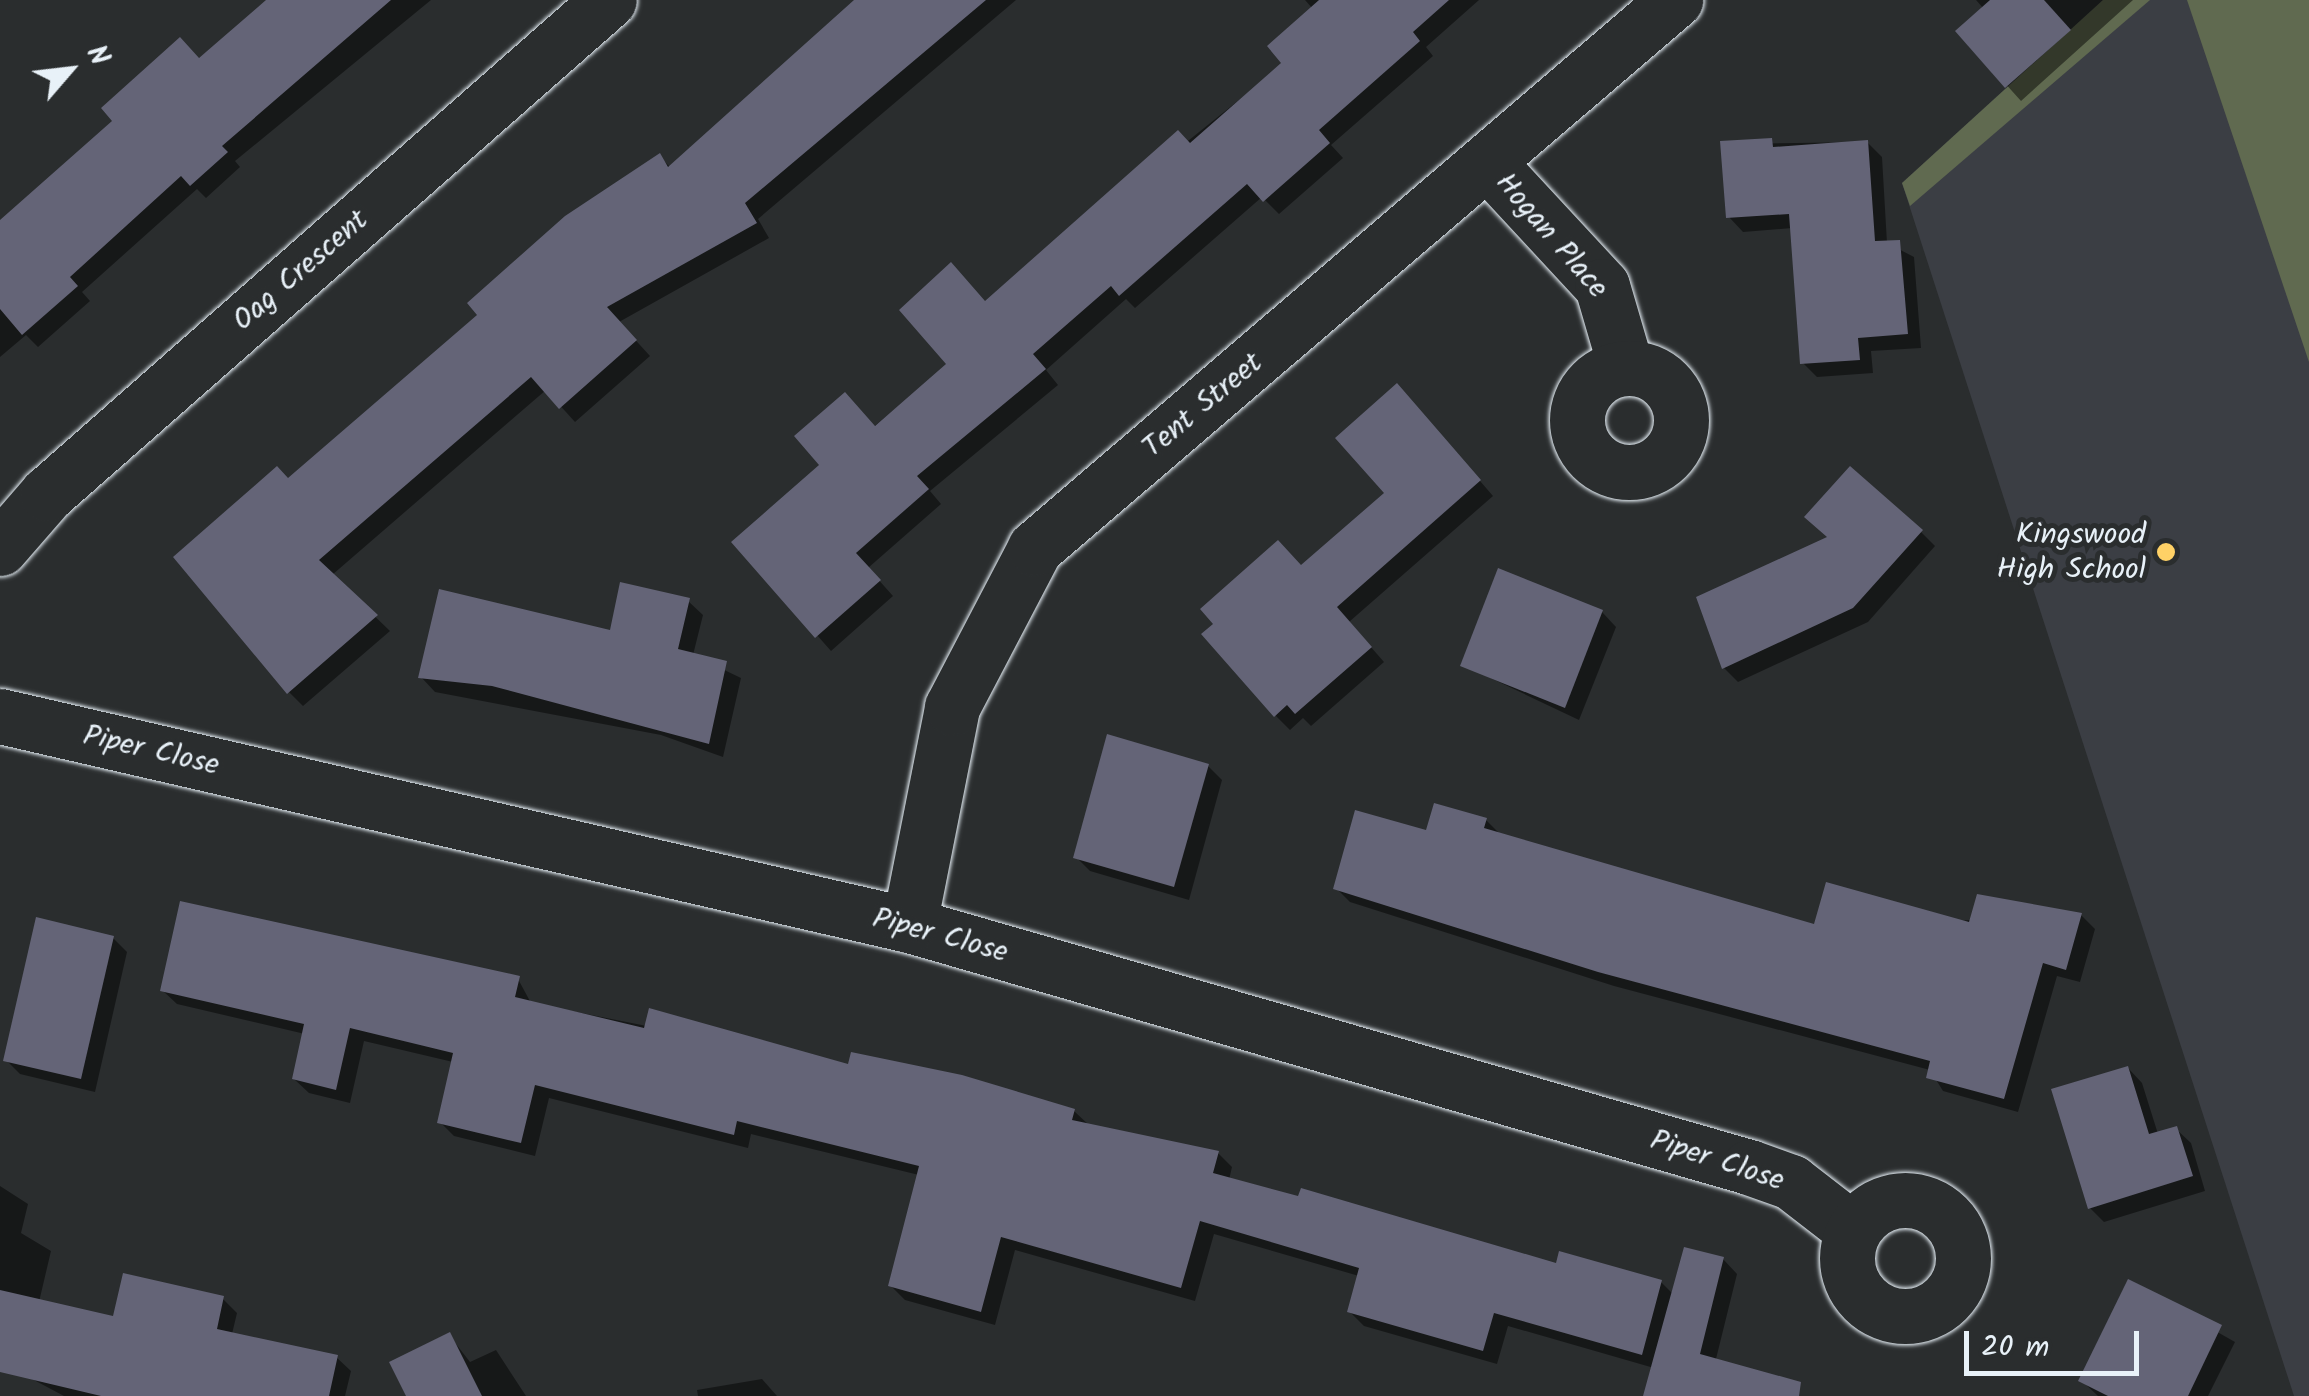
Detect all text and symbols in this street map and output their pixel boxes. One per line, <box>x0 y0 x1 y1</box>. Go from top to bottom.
north arrow <box>20 20 120 120</box>
text: N <box>73 37 121 74</box>
street label: Hogan Place <box>1487 166 1615 306</box>
street label: Oag Crescent <box>226 203 376 339</box>
street label: Tent Street <box>1136 346 1270 466</box>
place label: Kingswood High School <box>1997 517 2146 588</box>
marker: Kingswood High School <box>2155 541 2177 563</box>
street label: Piper Close <box>80 718 222 784</box>
street label: Piper Close <box>868 901 1012 971</box>
street label: Piper Close <box>1646 1122 1788 1200</box>
scale bar <box>1969 1311 2144 1373</box>
text: 20 m <box>1981 1324 2049 1372</box>

